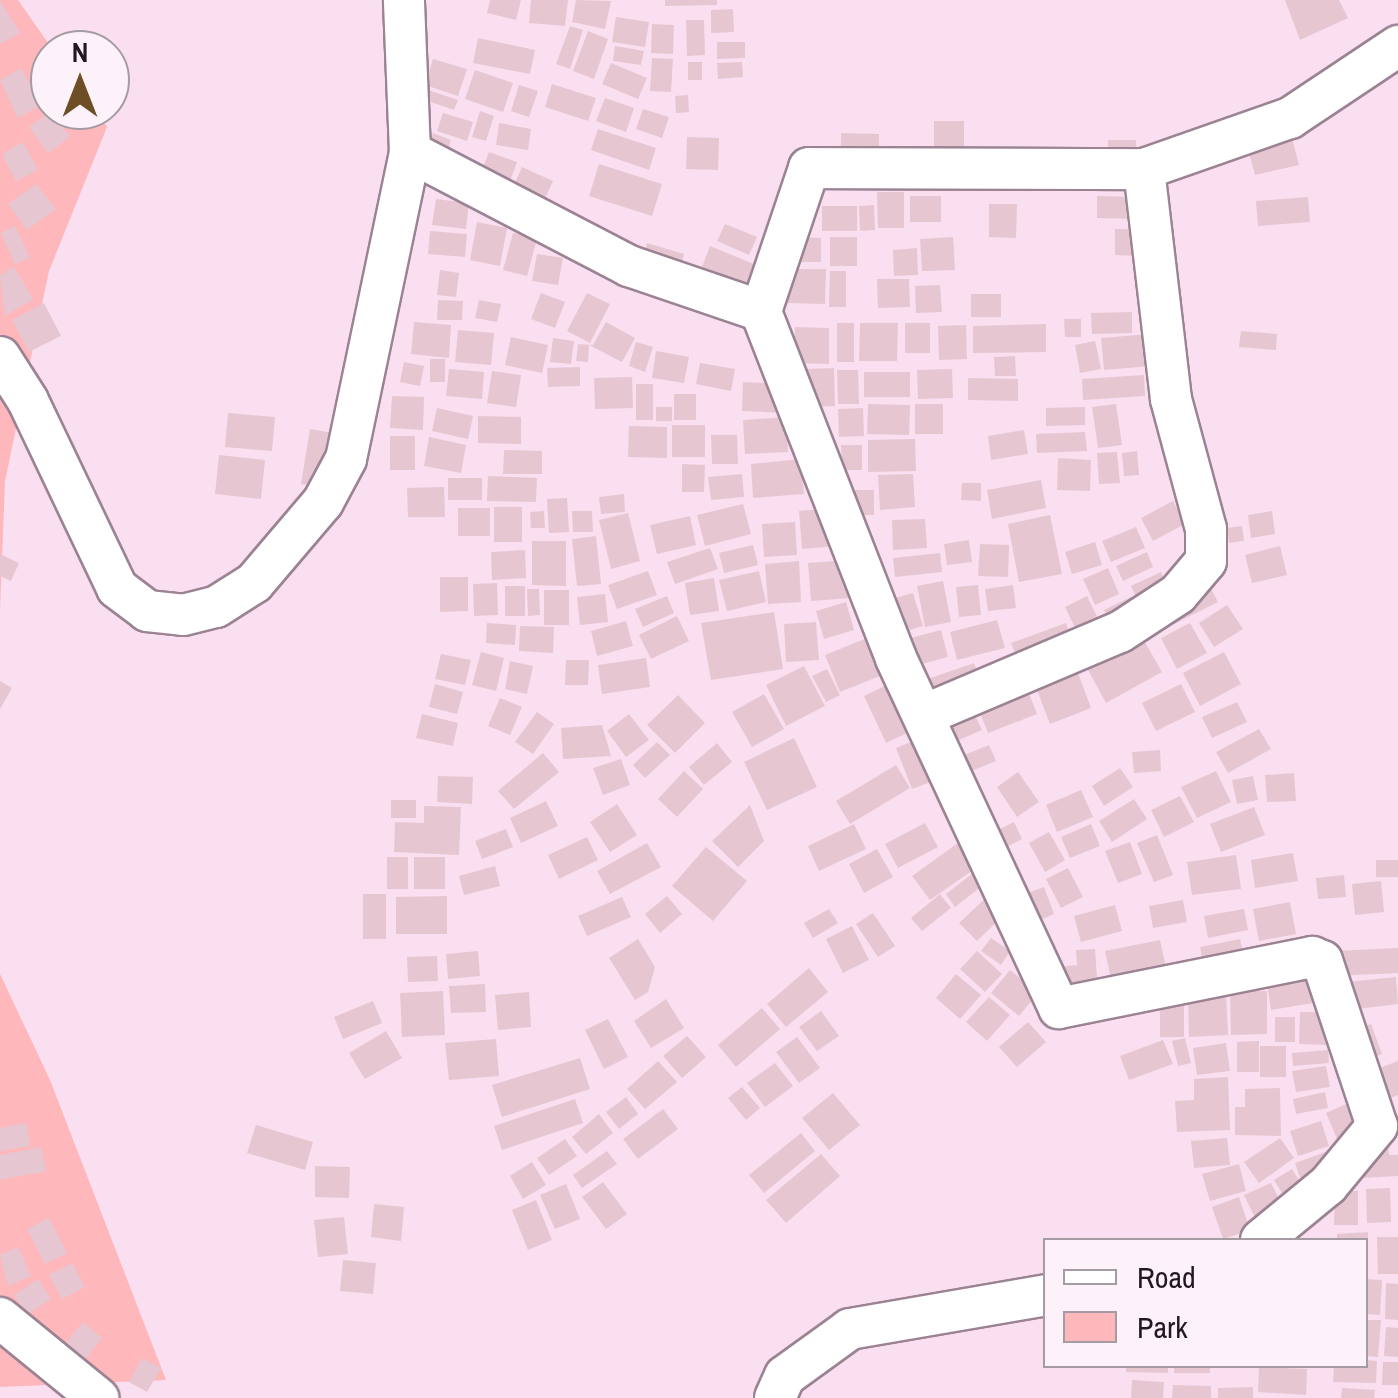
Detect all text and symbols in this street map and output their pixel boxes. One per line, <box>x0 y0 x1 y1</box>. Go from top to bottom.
north arrow <box>30 30 130 130</box>
text: N <box>72 33 88 71</box>
legend <box>1043 1238 1368 1368</box>
text: Road <box>1137 1257 1196 1297</box>
text: Park <box>1137 1307 1188 1347</box>

